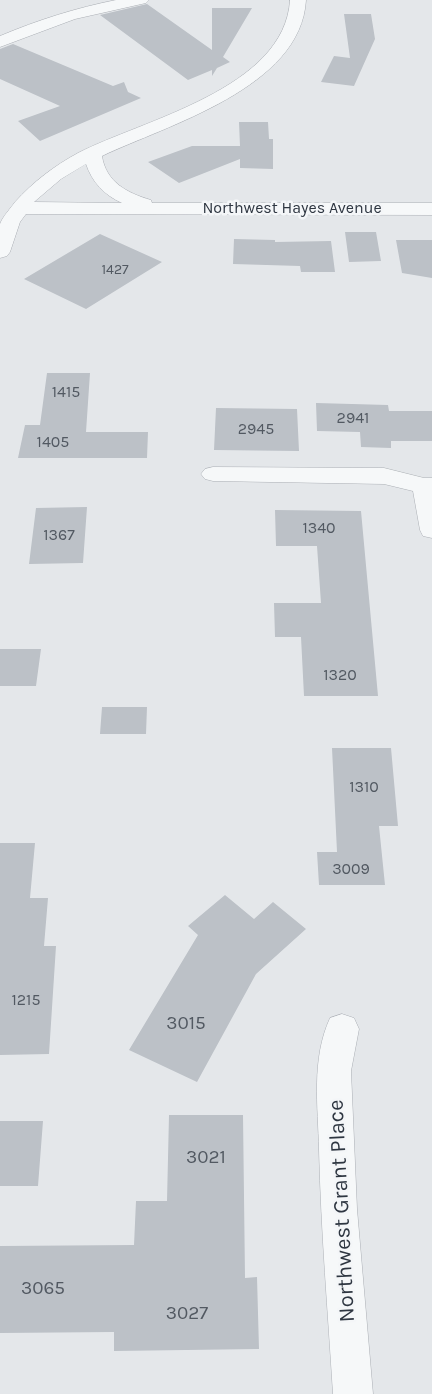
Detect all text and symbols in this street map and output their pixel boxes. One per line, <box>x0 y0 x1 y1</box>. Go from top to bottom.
street label: Northwest Hayes Avenue <box>202 198 382 218</box>
house number: 1427 <box>101 262 129 278</box>
house number: 1415 <box>52 382 80 402</box>
house number: 2941 <box>337 408 369 428</box>
house number: 2945 <box>238 419 274 439</box>
house number: 1405 <box>37 432 69 452</box>
house number: 1340 <box>302 518 336 538</box>
house number: 1367 <box>43 525 75 545</box>
house number: 1320 <box>323 665 357 685</box>
house number: 1310 <box>349 777 379 797</box>
house number: 3009 <box>332 859 370 879</box>
house number: 1215 <box>12 990 40 1010</box>
house number: 3015 <box>166 1013 206 1035</box>
street label: Northwest Grant Place <box>323 1099 361 1323</box>
house number: 3021 <box>186 1147 226 1169</box>
house number: 3065 <box>21 1278 65 1300</box>
house number: 3027 <box>166 1303 208 1325</box>

